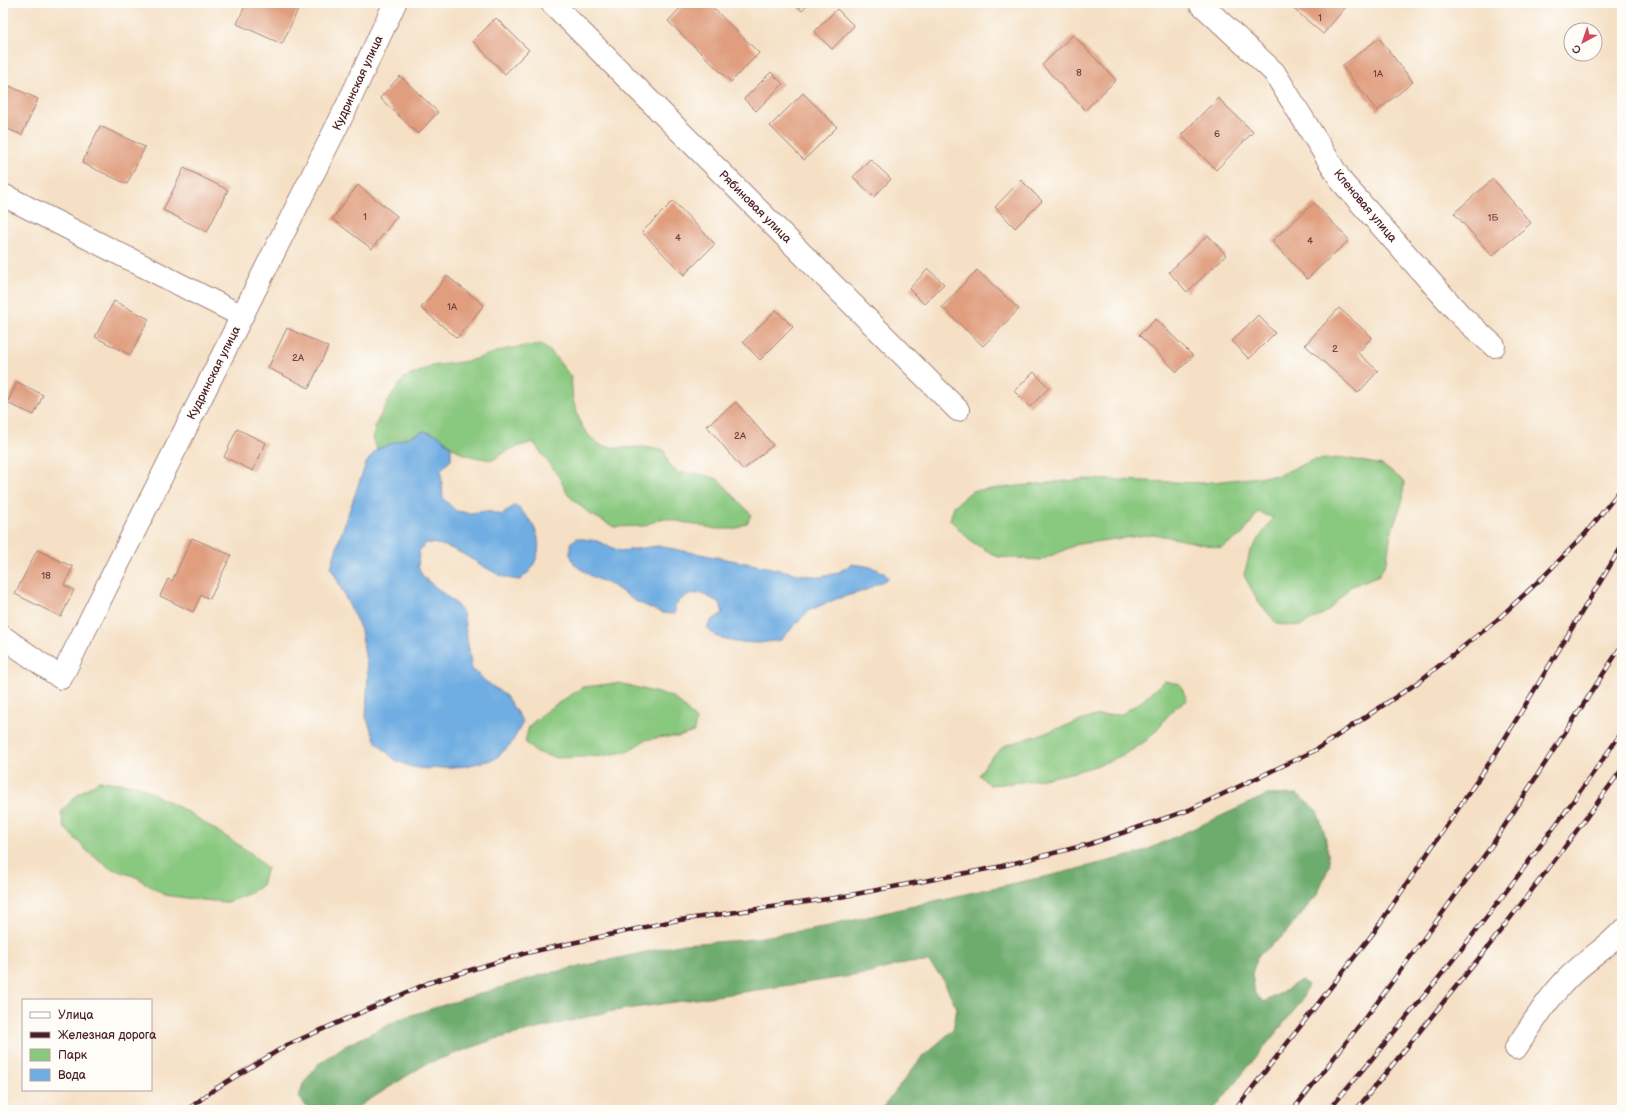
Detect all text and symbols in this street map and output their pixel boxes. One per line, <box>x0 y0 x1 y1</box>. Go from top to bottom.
house number: 1 <box>1318 12 1322 24</box>
north arrow <box>1563 22 1603 62</box>
street label: Кудринская улица <box>329 33 387 133</box>
text: С <box>1570 42 1584 57</box>
house number: 8 <box>1076 67 1082 79</box>
house number: 1А <box>1373 68 1384 80</box>
house number: 6 <box>1214 128 1220 140</box>
street label: Кленовая улица <box>1330 166 1400 246</box>
street label: Рябиновая улица <box>715 167 795 247</box>
house number: 1 <box>363 211 367 223</box>
house number: 1Б <box>1488 212 1498 224</box>
house number: 4 <box>675 232 681 244</box>
house number: 4 <box>1307 235 1313 247</box>
house number: 1А <box>447 301 458 313</box>
street label: Кудринская улица <box>184 324 244 422</box>
house number: 2 <box>1332 343 1338 355</box>
house number: 2А <box>292 352 305 364</box>
house number: 2А <box>734 430 747 442</box>
house number: 18 <box>41 570 51 582</box>
legend <box>22 999 152 1091</box>
text: Улица <box>58 1008 94 1023</box>
text: Железная дорога <box>58 1028 156 1043</box>
text: Парк <box>58 1048 88 1063</box>
text: Вода <box>58 1068 86 1083</box>

